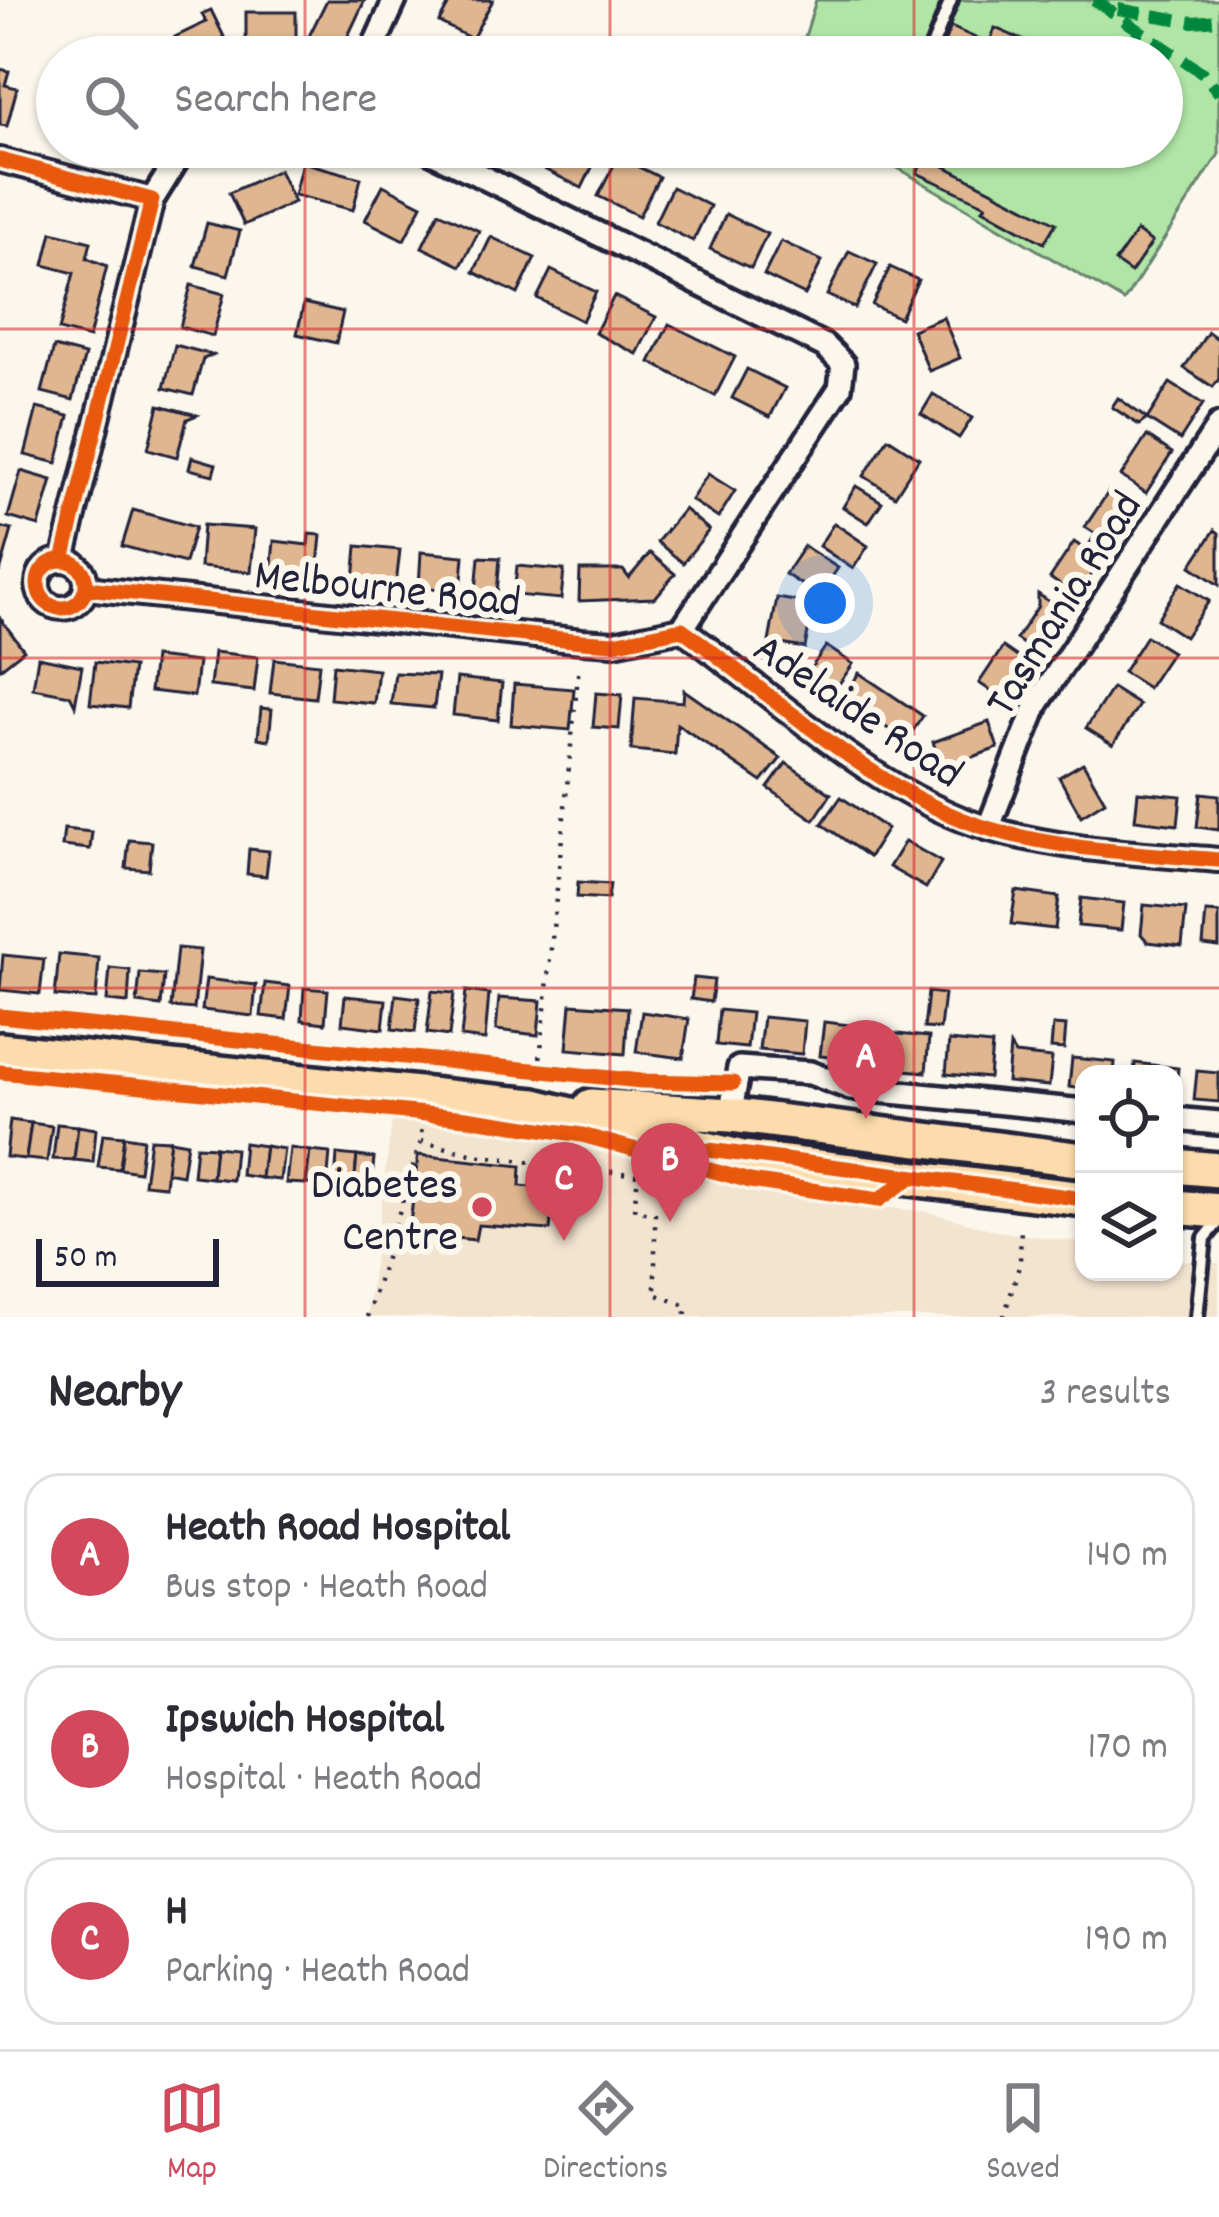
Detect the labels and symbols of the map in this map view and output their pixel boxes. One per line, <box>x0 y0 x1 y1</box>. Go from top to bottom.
street label: Tasmania Road <box>972 481 1162 731</box>
street label: Melbourne Road <box>251 546 524 638</box>
your location <box>795 573 855 633</box>
street label: Adelaide Road <box>738 620 974 808</box>
pin: A <box>827 1020 905 1119</box>
pin: B <box>631 1123 709 1222</box>
pin: C <box>525 1142 603 1241</box>
place label: Diabetes Centre <box>311 1156 458 1272</box>
marker: Diabetes Centre <box>469 1194 495 1220</box>
scale bar <box>36 1233 219 1286</box>

